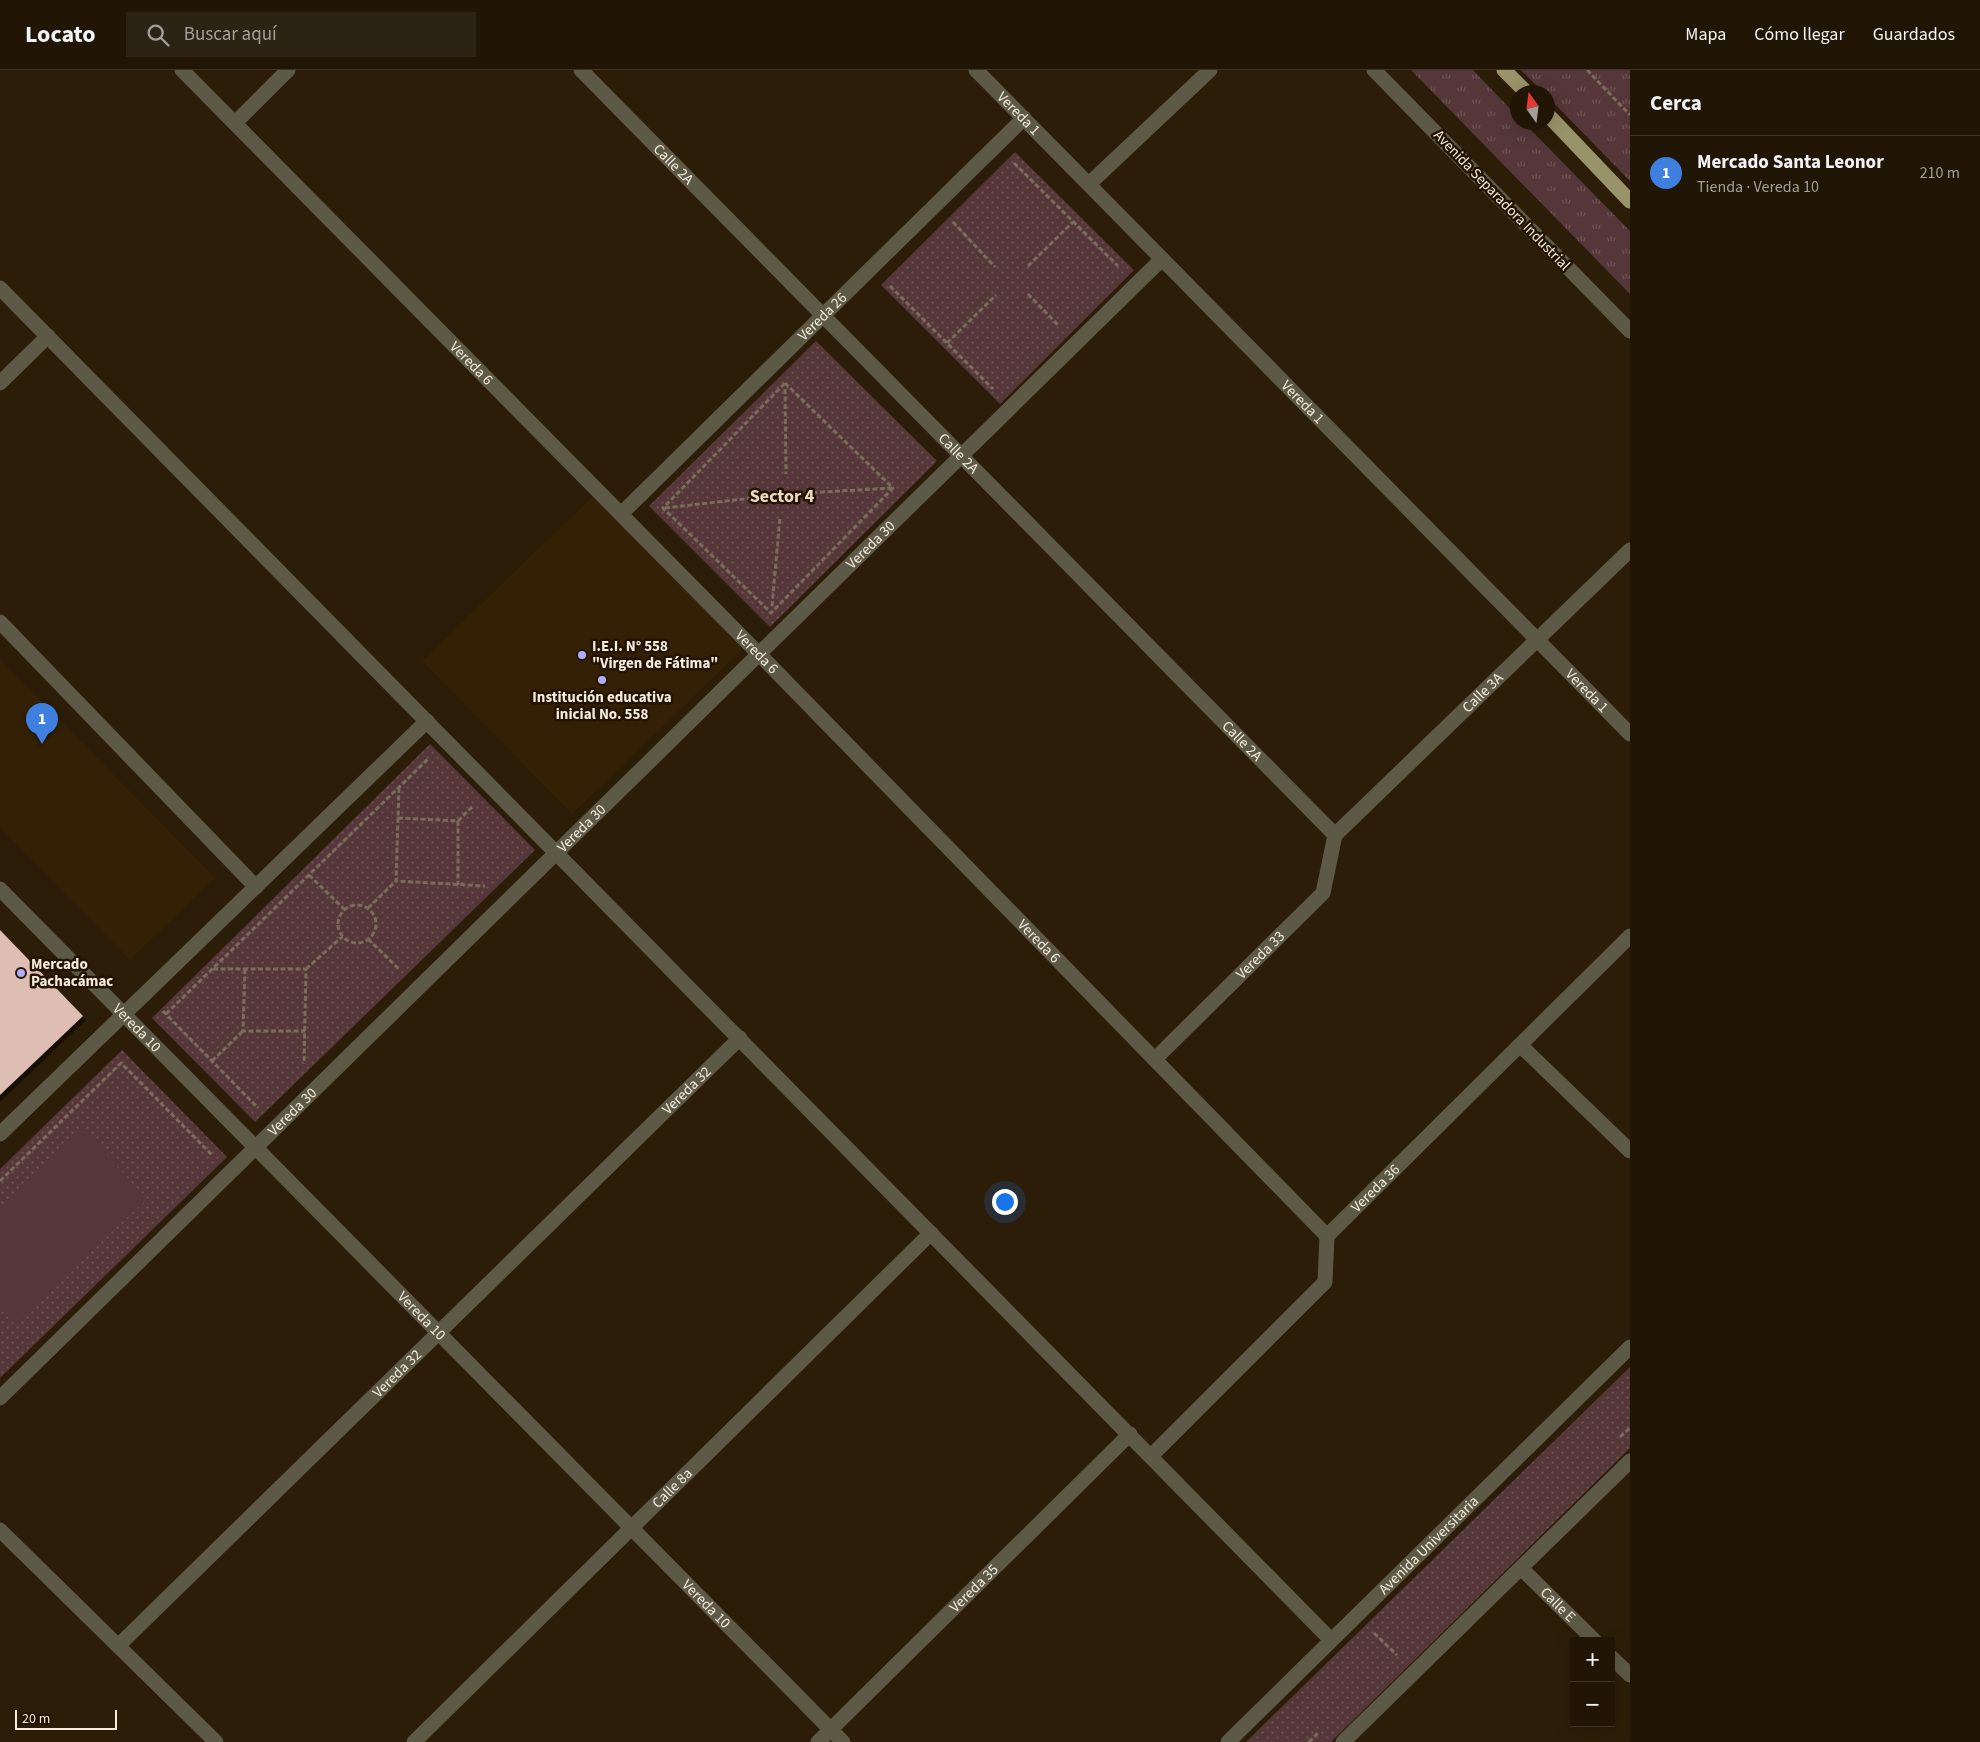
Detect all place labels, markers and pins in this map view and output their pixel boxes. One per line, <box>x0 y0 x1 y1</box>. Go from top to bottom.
place label: I.E.I. N° 558 "Virgen de Fátima" <box>592 636 718 674</box>
marker: I.E.I. N° 558 "Virgen de Fátima" <box>576 649 588 661</box>
marker: Institución educativa inicial No. 558 <box>596 674 608 686</box>
place label: Institución educativa inicial No. 558 <box>532 687 672 725</box>
pin: 1 <box>26 703 58 744</box>
place label: Mercado Pachacámac <box>31 954 113 992</box>
marker: Mercado Pachacámac <box>15 967 27 979</box>

